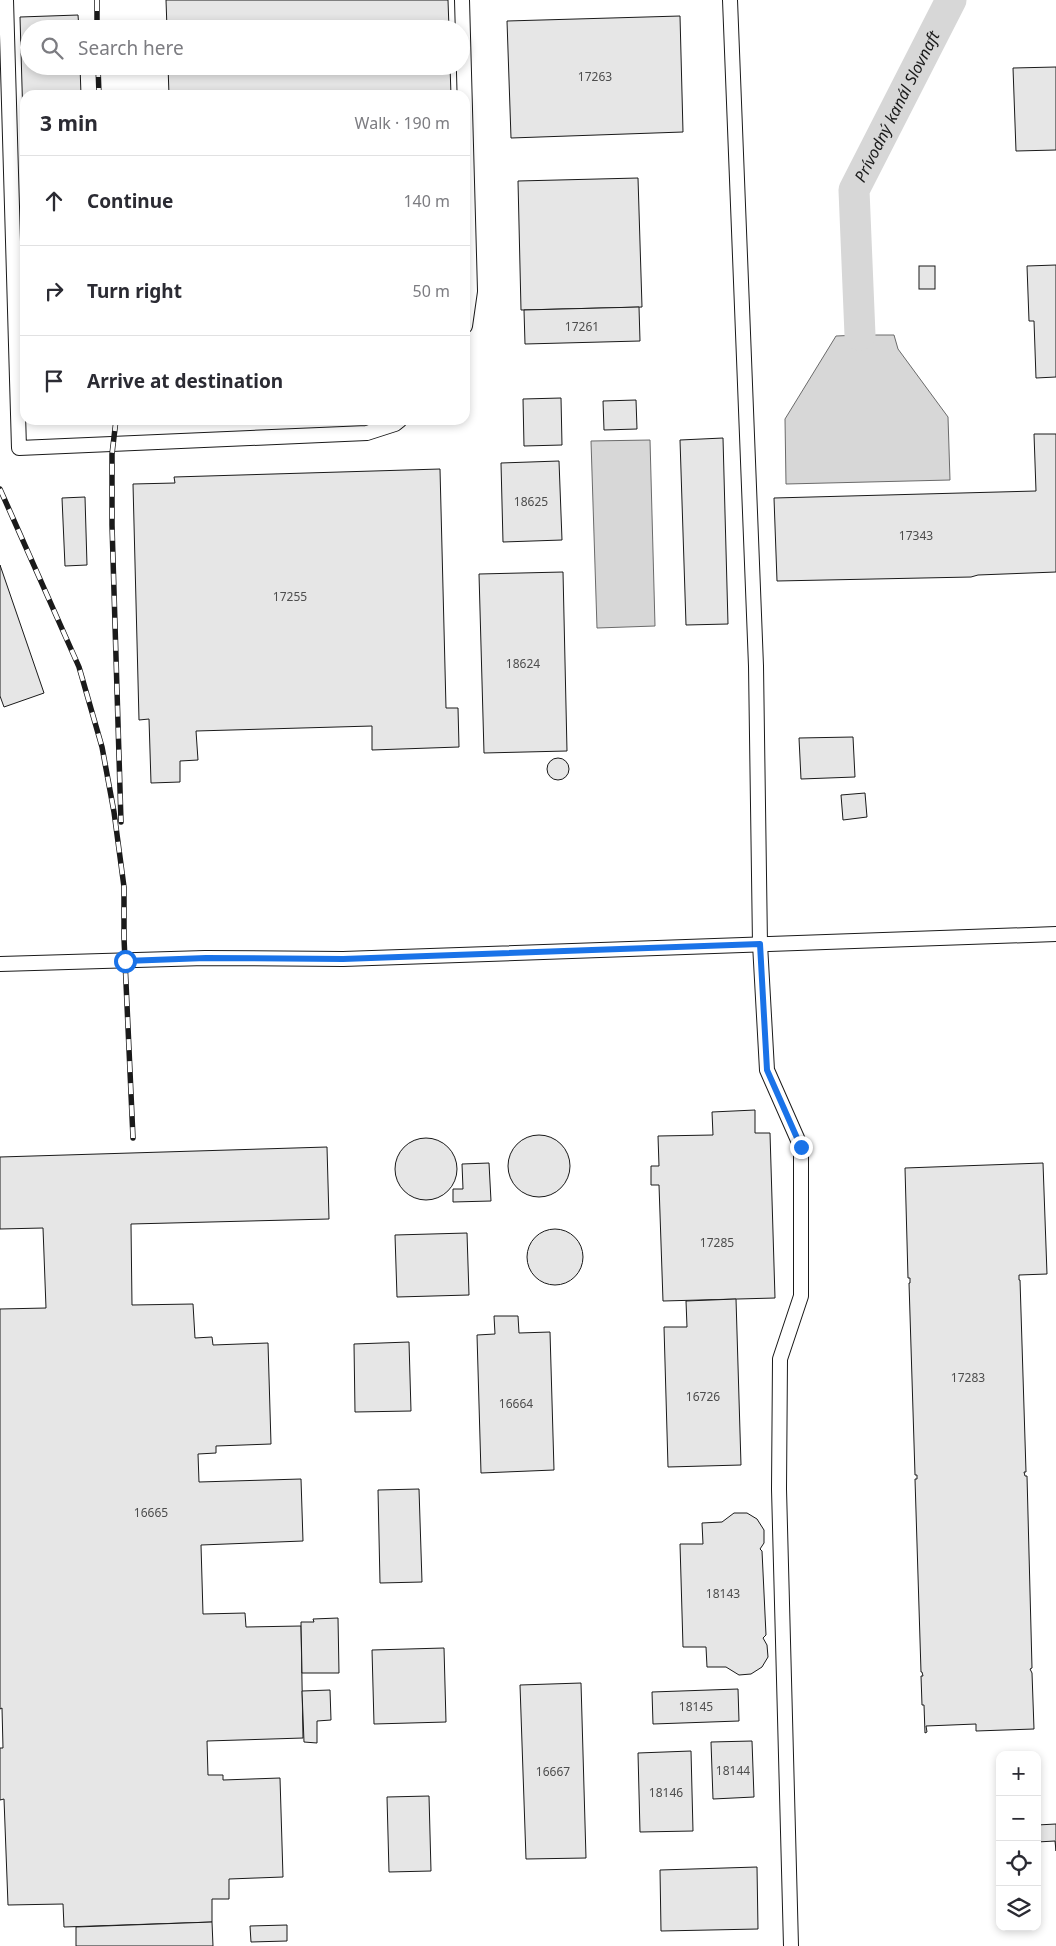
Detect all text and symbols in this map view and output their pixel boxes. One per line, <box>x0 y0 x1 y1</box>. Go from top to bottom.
search box <box>20 20 470 75</box>
water label: Prívodný kanál Slovnaft <box>849 26 945 186</box>
icon: search <box>38 34 66 62</box>
text: Search here <box>78 35 184 61</box>
house number: 17263 <box>578 68 612 85</box>
text: 3 min <box>40 109 98 137</box>
text: Walk · 190 m <box>355 112 450 134</box>
icon: ahead <box>40 187 68 215</box>
text: Continue <box>87 188 173 214</box>
text: 140 m <box>403 190 450 212</box>
icon: right <box>40 277 68 305</box>
text: Turn right <box>87 278 182 304</box>
text: 50 m <box>413 280 450 302</box>
house number: 17261 <box>565 318 599 335</box>
icon: arrive <box>40 367 68 395</box>
text: Arrive at destination <box>87 368 283 394</box>
house number: 18625 <box>514 493 548 510</box>
house number: 17343 <box>899 527 933 544</box>
house number: 17255 <box>273 588 307 605</box>
house number: 18624 <box>506 655 540 672</box>
route start <box>114 950 137 973</box>
route end <box>790 1136 813 1159</box>
house number: 17285 <box>700 1234 734 1251</box>
house number: 17283 <box>951 1369 985 1386</box>
house number: 16726 <box>686 1388 720 1405</box>
house number: 16664 <box>499 1395 533 1412</box>
house number: 16665 <box>134 1504 168 1521</box>
house number: 18143 <box>706 1585 740 1602</box>
house number: 18145 <box>679 1698 713 1715</box>
map controls <box>996 1751 1041 1931</box>
button: + <box>996 1751 1041 1796</box>
house number: 18144 <box>716 1762 750 1779</box>
house number: 16667 <box>536 1763 570 1780</box>
house number: 18146 <box>649 1784 683 1801</box>
button: − <box>996 1796 1041 1841</box>
button: locate <box>996 1841 1041 1886</box>
button: layers <box>996 1886 1041 1931</box>

